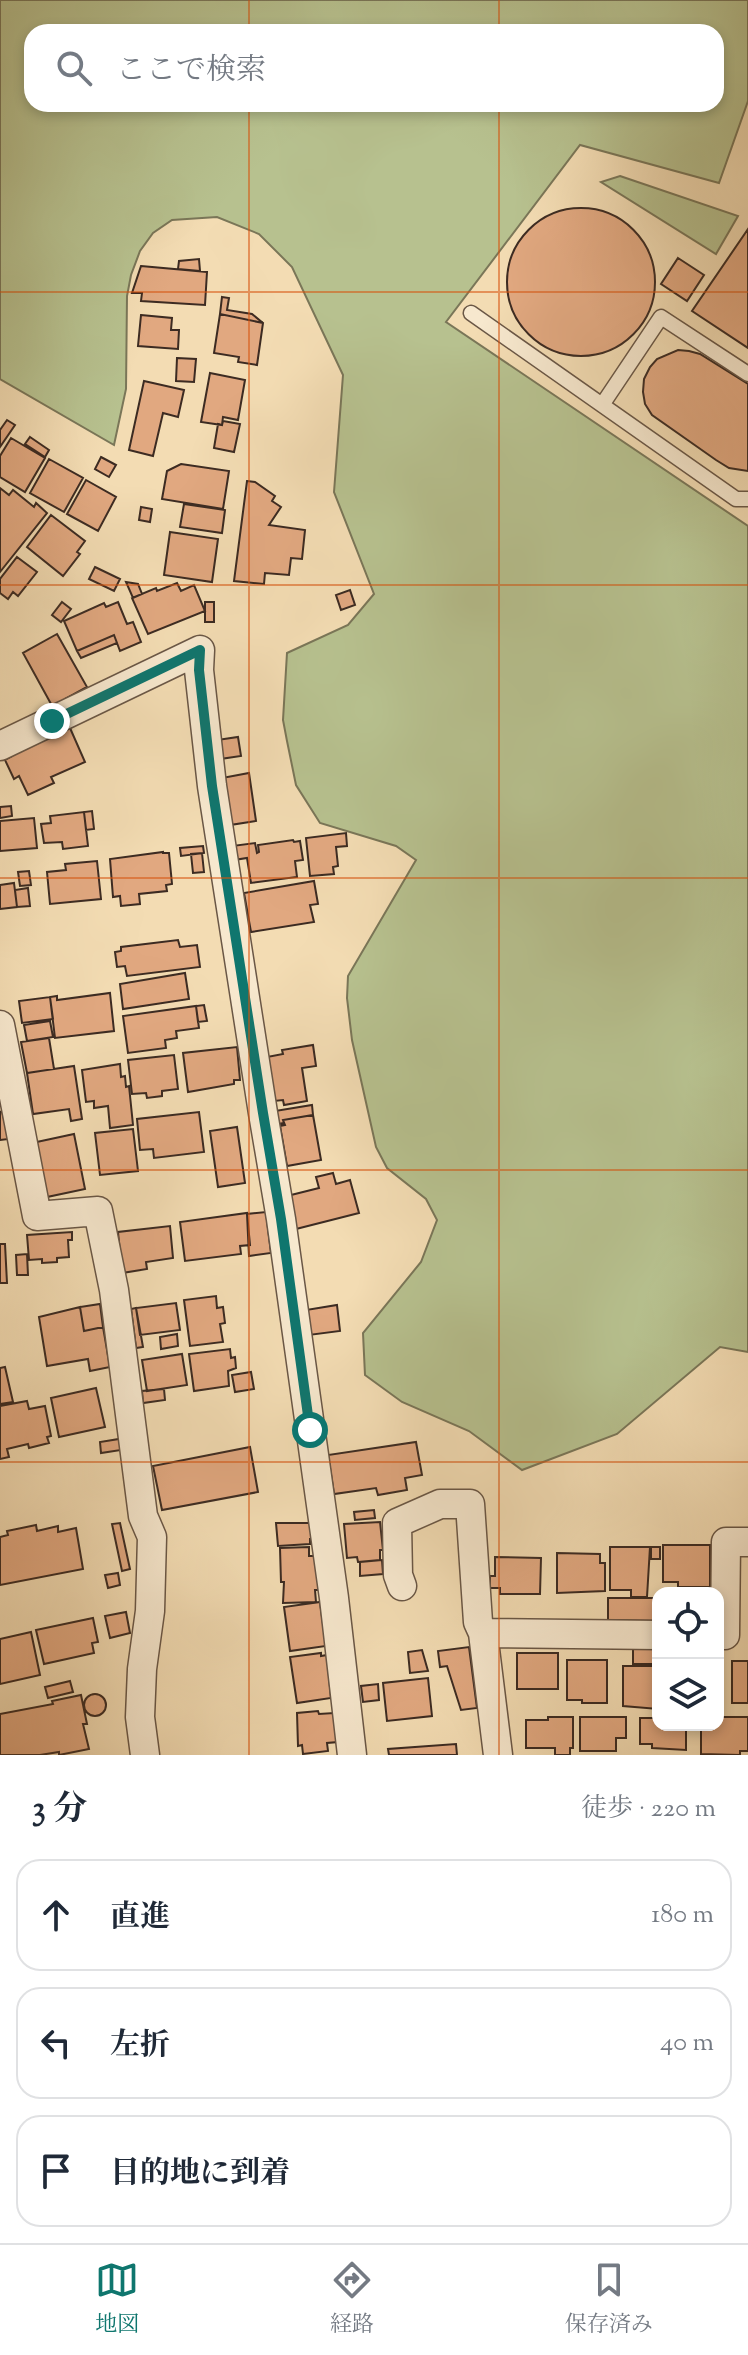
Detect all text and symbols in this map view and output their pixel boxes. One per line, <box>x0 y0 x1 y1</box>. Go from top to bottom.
search box <box>24 24 724 112</box>
icon: search <box>52 46 96 90</box>
text: ここで検索 <box>116 50 266 93</box>
route end <box>34 703 70 739</box>
route start <box>292 1412 328 1448</box>
map controls <box>652 1587 724 1731</box>
button: locate <box>652 1587 724 1659</box>
button: layers <box>652 1659 724 1731</box>
text: 3 分 <box>32 1786 87 1835</box>
text: 徒歩 · 220 m <box>581 1791 716 1828</box>
icon: ahead <box>34 1893 78 1937</box>
text: 直進 <box>110 1897 170 1940</box>
text: 180 m <box>651 1897 714 1934</box>
icon: left <box>34 2021 78 2065</box>
text: 左折 <box>110 2025 170 2068</box>
text: 40 m <box>660 2025 714 2062</box>
icon: arrive <box>34 2149 78 2193</box>
text: 目的地に到着 <box>110 2153 290 2196</box>
tab: 地図 <box>95 2258 139 2342</box>
tab: 経路 <box>330 2258 374 2342</box>
tab: 保存済み <box>565 2258 653 2342</box>

